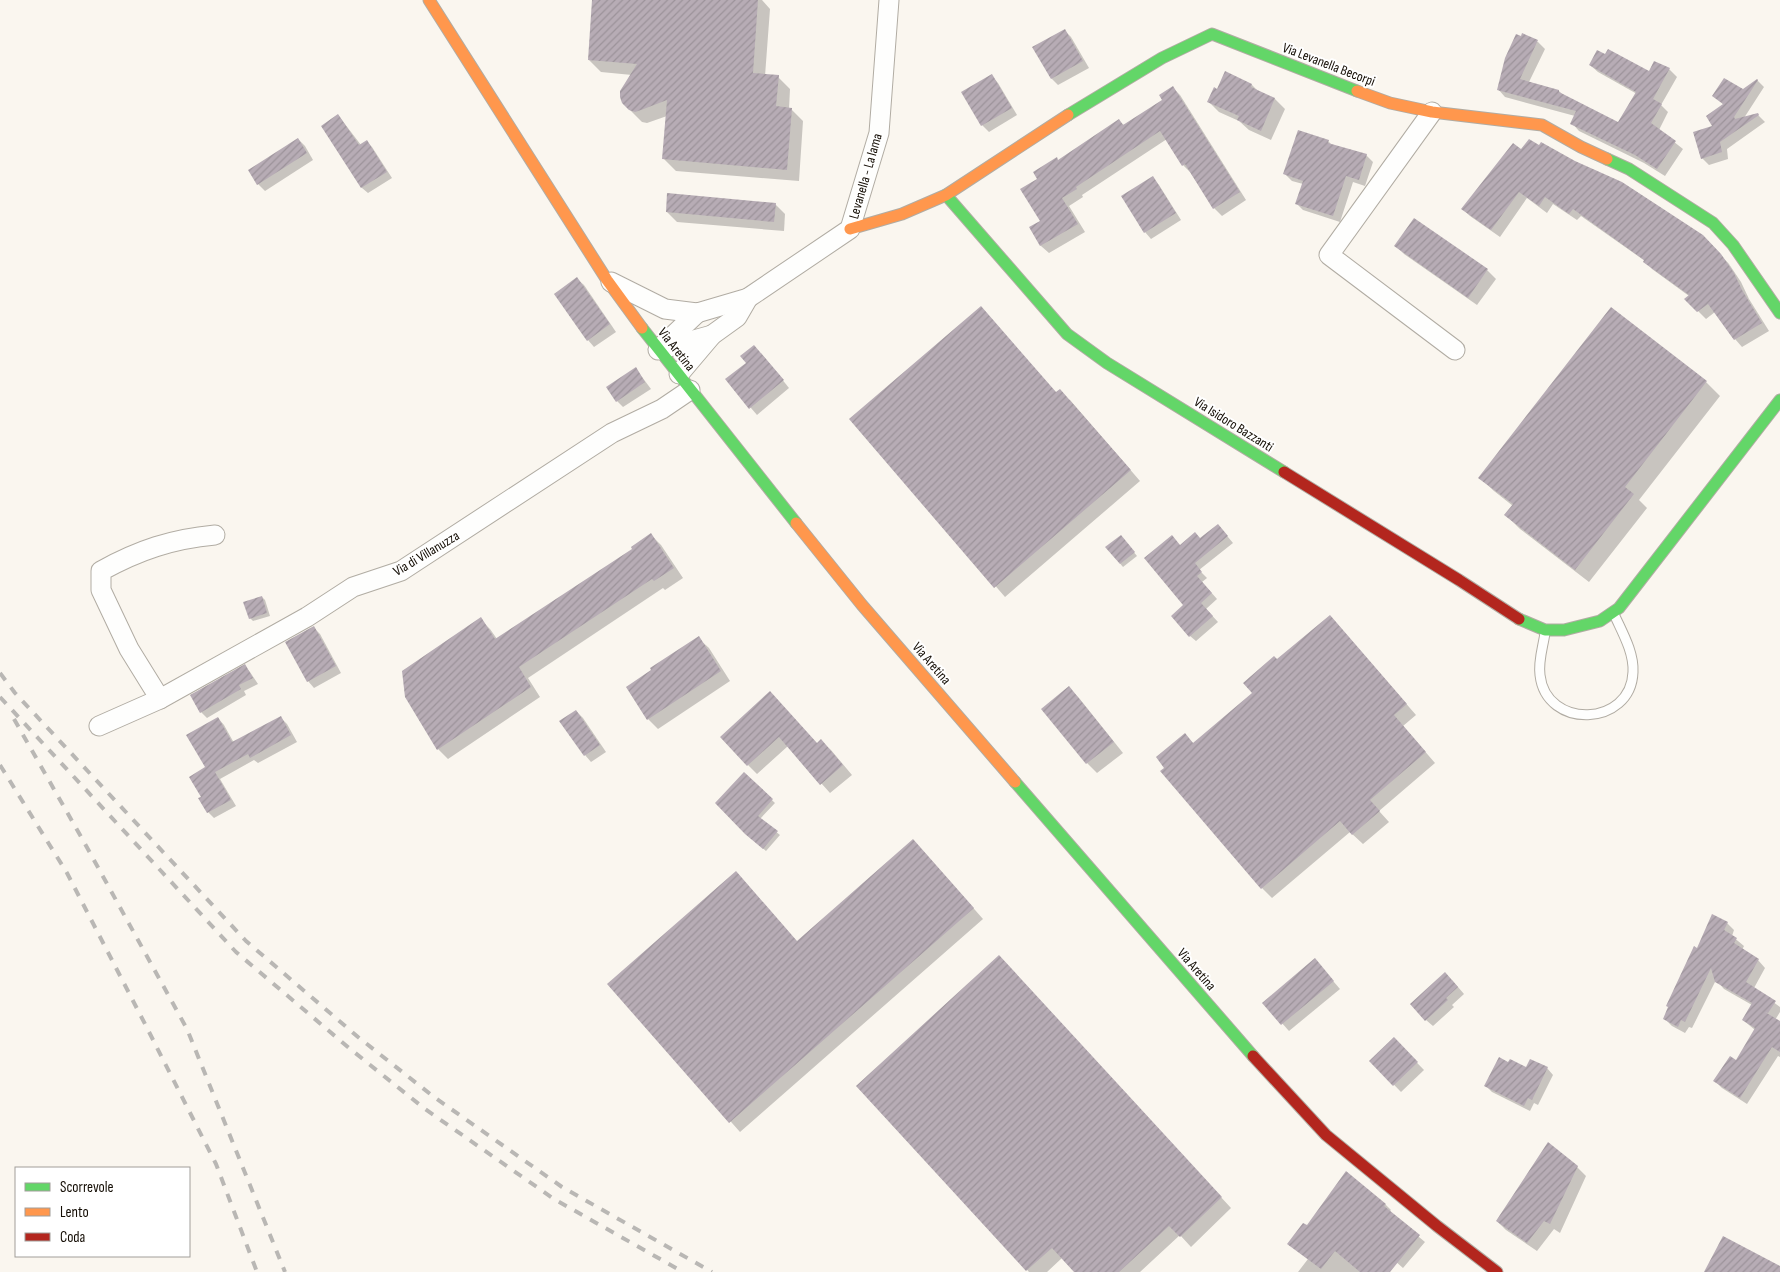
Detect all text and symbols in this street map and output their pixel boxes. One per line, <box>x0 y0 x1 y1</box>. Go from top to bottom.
street label: Via Levanella Becorpi <box>1280 39 1377 90</box>
street label: Levanella - La lama <box>845 131 886 221</box>
street label: Via Aretina <box>654 324 699 374</box>
street label: Via Isidoro Bazzanti <box>1191 393 1277 456</box>
street label: Via di Villanuzza <box>390 527 462 580</box>
street label: Via Aretina <box>909 639 955 688</box>
street label: Via Aretina <box>1174 945 1220 994</box>
legend <box>15 1167 190 1257</box>
text: Scorrevole <box>60 1178 114 1197</box>
text: Lento <box>60 1203 89 1222</box>
text: Coda <box>60 1228 86 1247</box>

